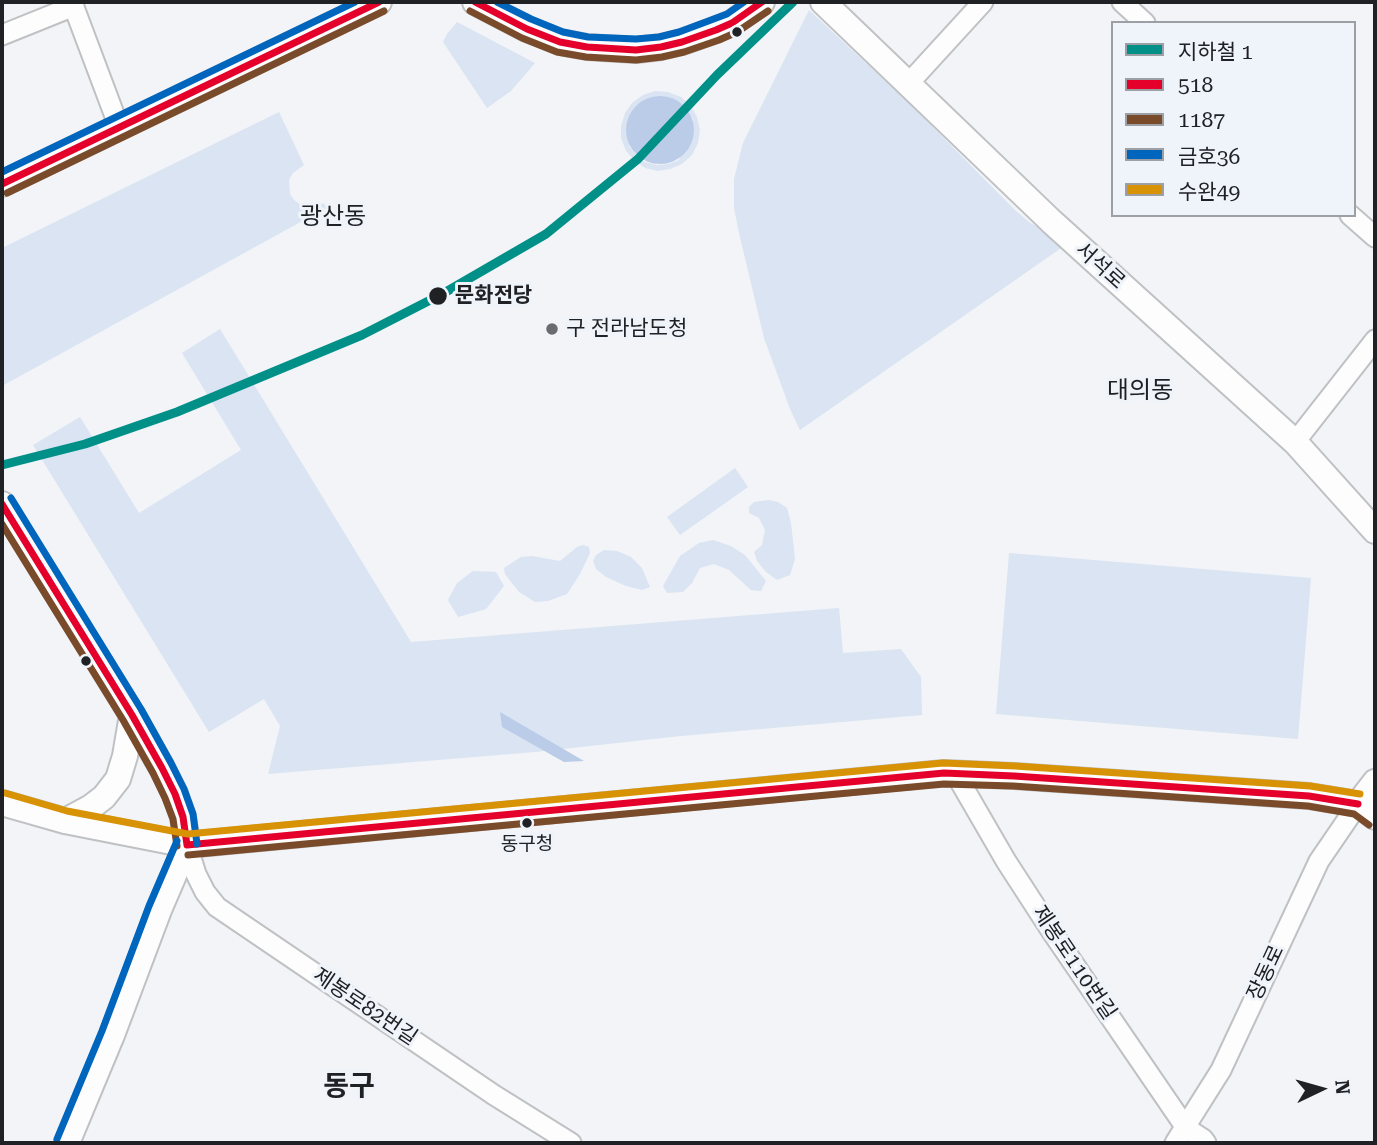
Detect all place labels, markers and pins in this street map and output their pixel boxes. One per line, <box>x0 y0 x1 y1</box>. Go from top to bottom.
unlabelled marker <box>730 25 744 39</box>
place label: 문화전당 <box>455 283 532 309</box>
marker: 문화전당 <box>427 285 449 307</box>
place label: 구 전라남도청 <box>566 316 687 342</box>
marker: 구 전라남도청 <box>544 321 560 337</box>
unlabelled marker <box>79 654 93 668</box>
marker: 동구청 <box>520 816 534 830</box>
place label: 동구청 <box>501 833 553 855</box>

